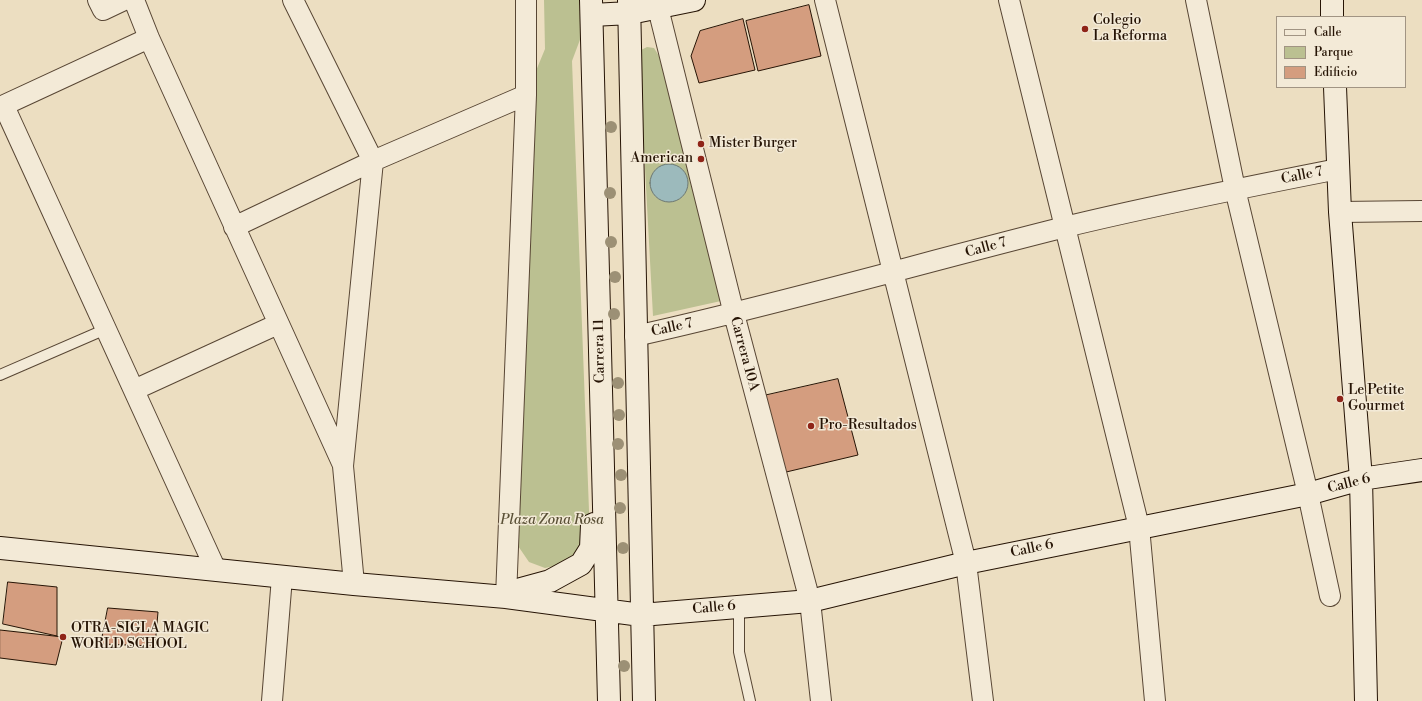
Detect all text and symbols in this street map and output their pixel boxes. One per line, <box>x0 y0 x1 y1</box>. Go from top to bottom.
place label: Colegio La Reforma <box>1093 13 1167 46</box>
legend <box>1276 16 1406 88</box>
marker: Colegio La Reforma <box>1080 24 1090 34</box>
text: Calle <box>1314 25 1341 40</box>
text: Parque <box>1314 45 1353 60</box>
text: Edificio <box>1314 65 1357 80</box>
place label: Mister Burger <box>709 136 797 152</box>
marker: Mister Burger <box>696 139 706 149</box>
place label: American <box>631 151 693 167</box>
marker: American <box>696 154 706 164</box>
street label: Calle 7 <box>1280 164 1324 188</box>
street label: Calle 7 <box>964 234 1008 262</box>
street label: Calle 7 <box>650 315 694 341</box>
street label: Carrera 10A <box>726 315 762 393</box>
street label: Carrera 11 <box>591 319 609 383</box>
place label: Le Petite Gourmet <box>1348 383 1405 416</box>
marker: Le Petite Gourmet <box>1335 394 1345 404</box>
place label: Pro-Resultados <box>819 418 917 434</box>
marker: Pro-Resultados <box>806 421 816 431</box>
street label: Calle 6 <box>1326 471 1372 497</box>
park label: Plaza Zona Rosa <box>500 513 604 529</box>
street label: Calle 6 <box>1009 536 1055 562</box>
street label: Calle 6 <box>692 598 736 618</box>
place label: OTRA-SIGLA MAGIC WORLD SCHOOL <box>71 621 209 654</box>
marker: OTRA-SIGLA MAGIC WORLD SCHOOL <box>58 632 68 642</box>

